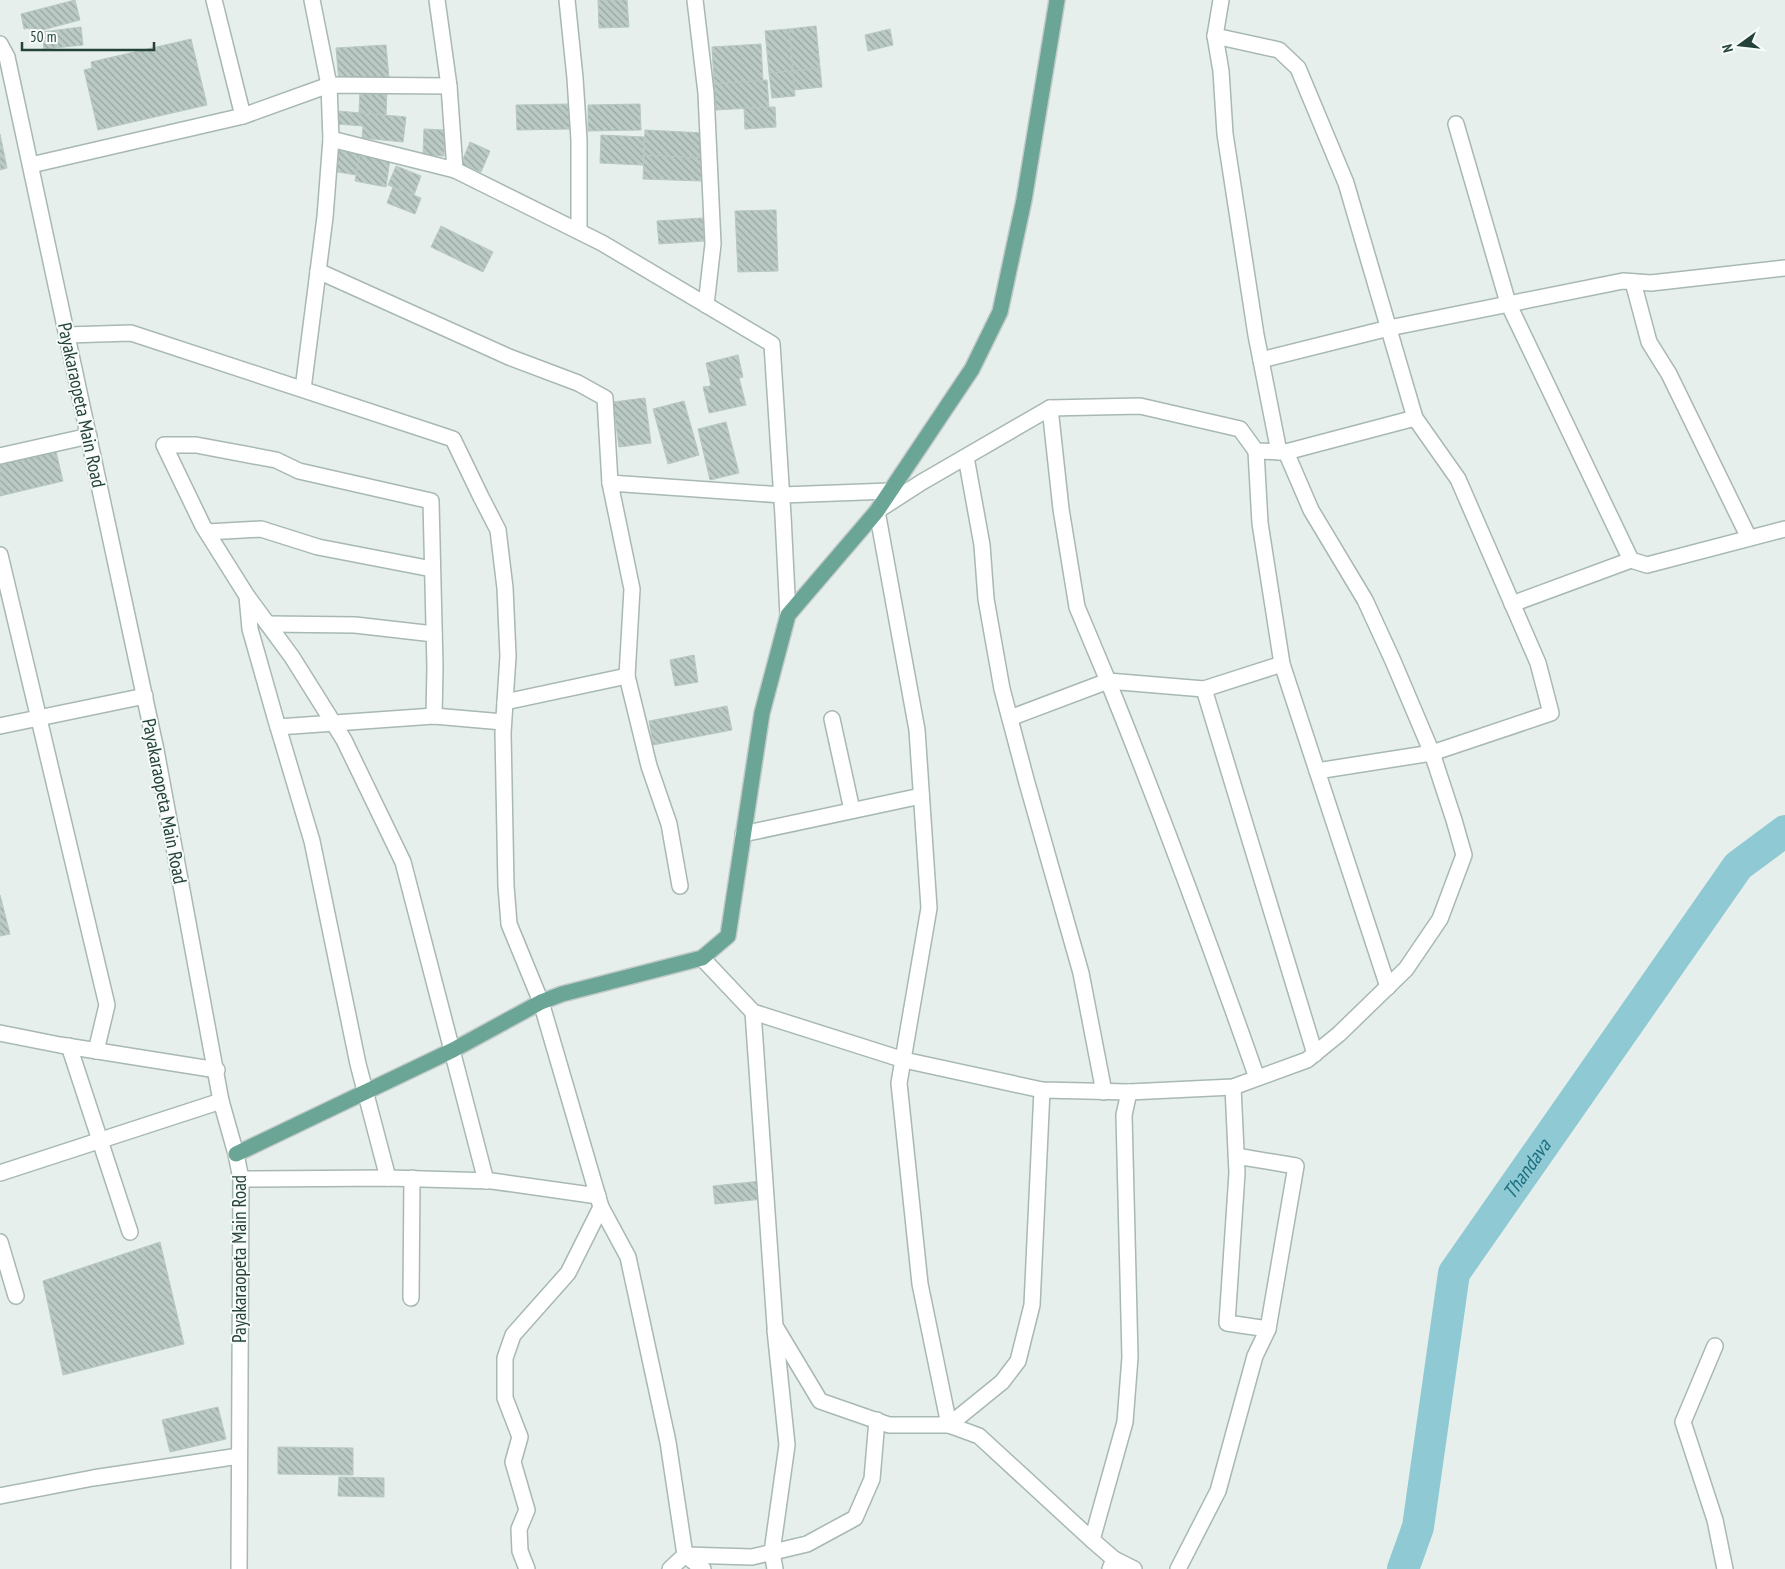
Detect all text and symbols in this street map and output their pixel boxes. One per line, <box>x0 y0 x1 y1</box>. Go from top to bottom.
scale bar <box>22 20 155 52</box>
north arrow <box>1715 20 1765 70</box>
text: 50 m <box>30 27 56 46</box>
text: N <box>1718 42 1737 54</box>
street label: Payakaraopeta Main Road <box>53 320 111 490</box>
street label: Payakaraopeta Main Road <box>137 716 193 886</box>
water label: Thandava <box>1497 1133 1557 1204</box>
street label: Payakaraopeta Main Road <box>227 1175 251 1343</box>

